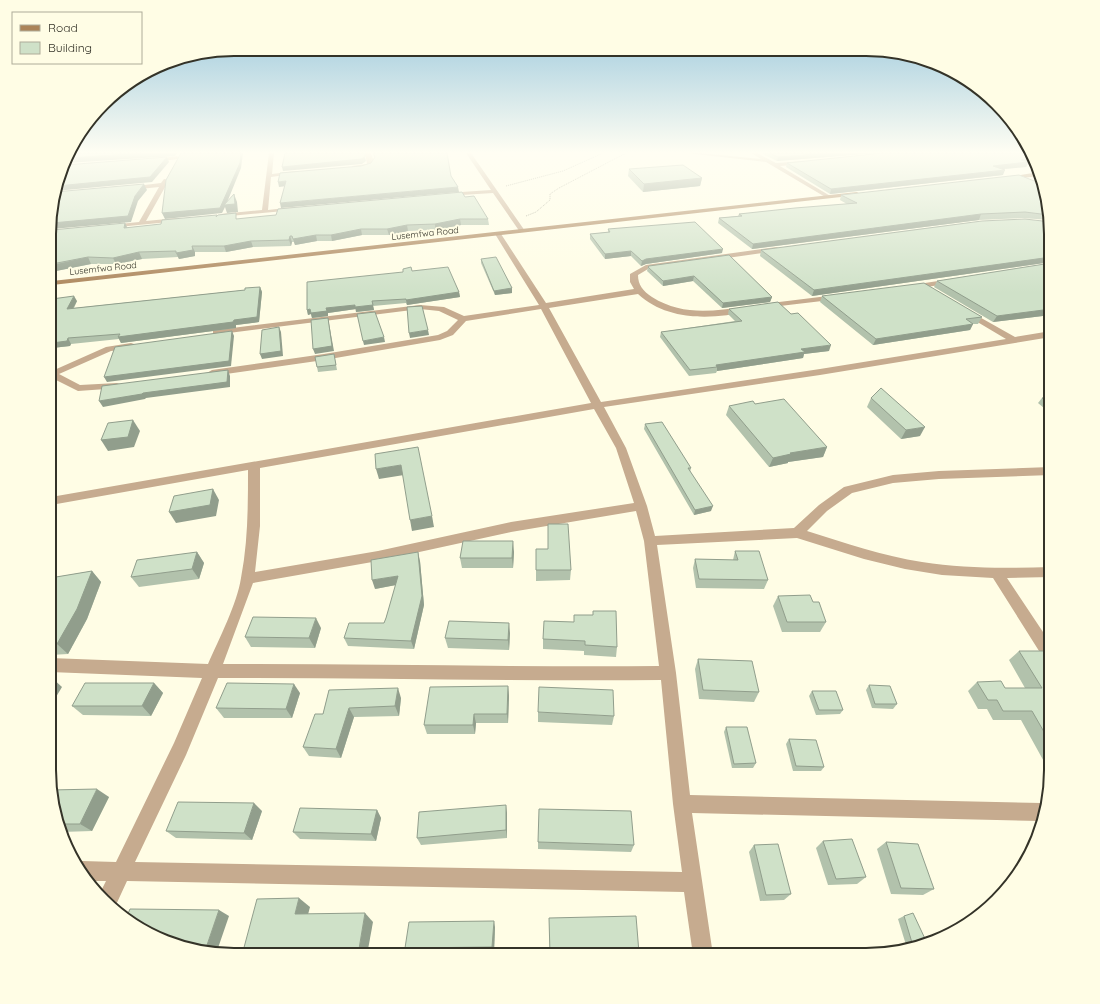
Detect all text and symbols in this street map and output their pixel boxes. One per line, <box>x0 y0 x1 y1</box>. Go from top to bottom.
legend <box>12 12 142 64</box>
text: Road <box>48 20 78 35</box>
text: Building <box>48 40 92 55</box>
street label: Lusemfwa Road <box>391 224 459 242</box>
street label: Lusemfwa Road <box>69 259 137 277</box>

